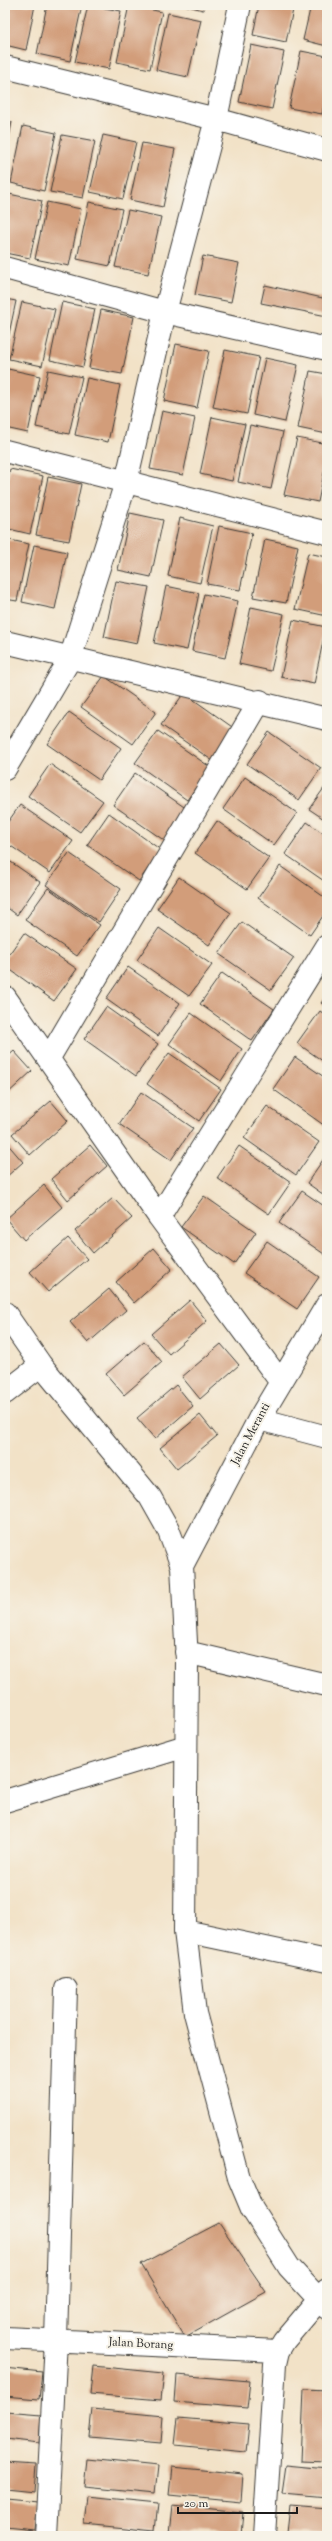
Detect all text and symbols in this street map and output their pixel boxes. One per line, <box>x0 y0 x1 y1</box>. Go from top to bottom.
street label: Jalan Meranti <box>227 1399 275 1469</box>
street label: Jalan Borang <box>107 2333 174 2355</box>
scale bar <box>178 2489 297 2515</box>
text: 20 m <box>184 2495 209 2513</box>

